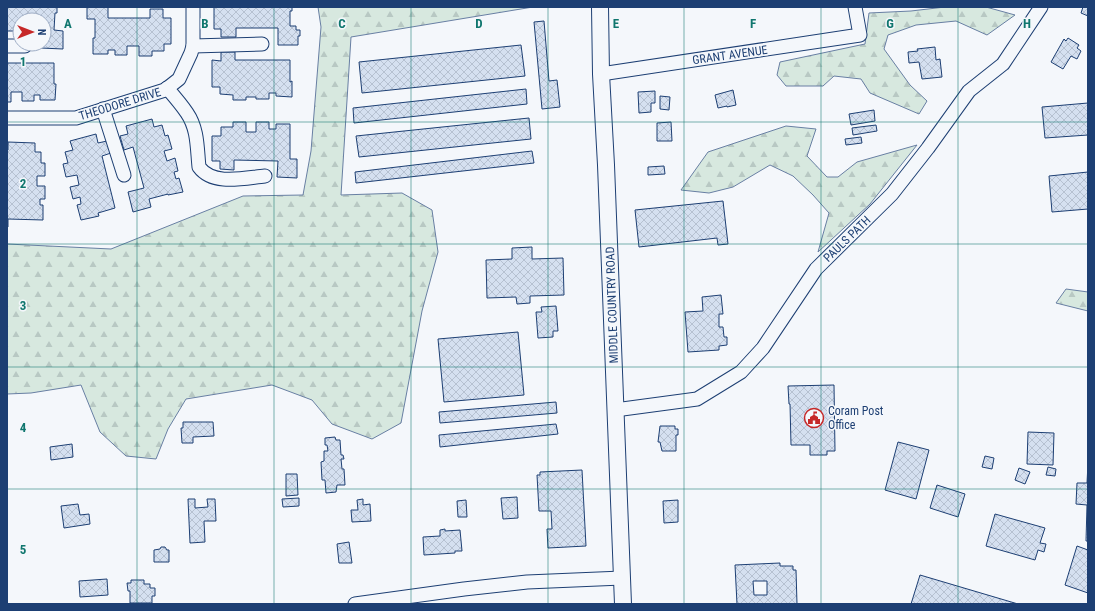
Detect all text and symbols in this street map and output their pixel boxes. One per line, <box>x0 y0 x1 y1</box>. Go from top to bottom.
north arrow <box>12 12 52 52</box>
text: A <box>64 16 72 31</box>
text: B <box>201 16 209 31</box>
text: C <box>338 16 346 31</box>
text: D <box>475 16 483 31</box>
text: E <box>613 16 620 31</box>
text: F <box>750 16 756 31</box>
text: G <box>886 16 894 31</box>
text: H <box>1023 16 1031 31</box>
text: N <box>35 29 48 36</box>
street label: GRANT AVENUE <box>692 43 768 67</box>
text: 1 <box>20 54 26 69</box>
street label: THEODORE DRIVE <box>77 85 163 123</box>
text: 2 <box>20 176 27 191</box>
street label: PAULS PATH <box>821 213 873 265</box>
street label: MIDDLE COUNTRY ROAD <box>603 246 621 364</box>
text: 3 <box>20 298 26 313</box>
place label: Coram Post Office <box>828 404 884 432</box>
public building icon: Coram Post Office <box>803 407 825 429</box>
text: 4 <box>20 420 27 435</box>
text: 5 <box>20 542 27 557</box>

